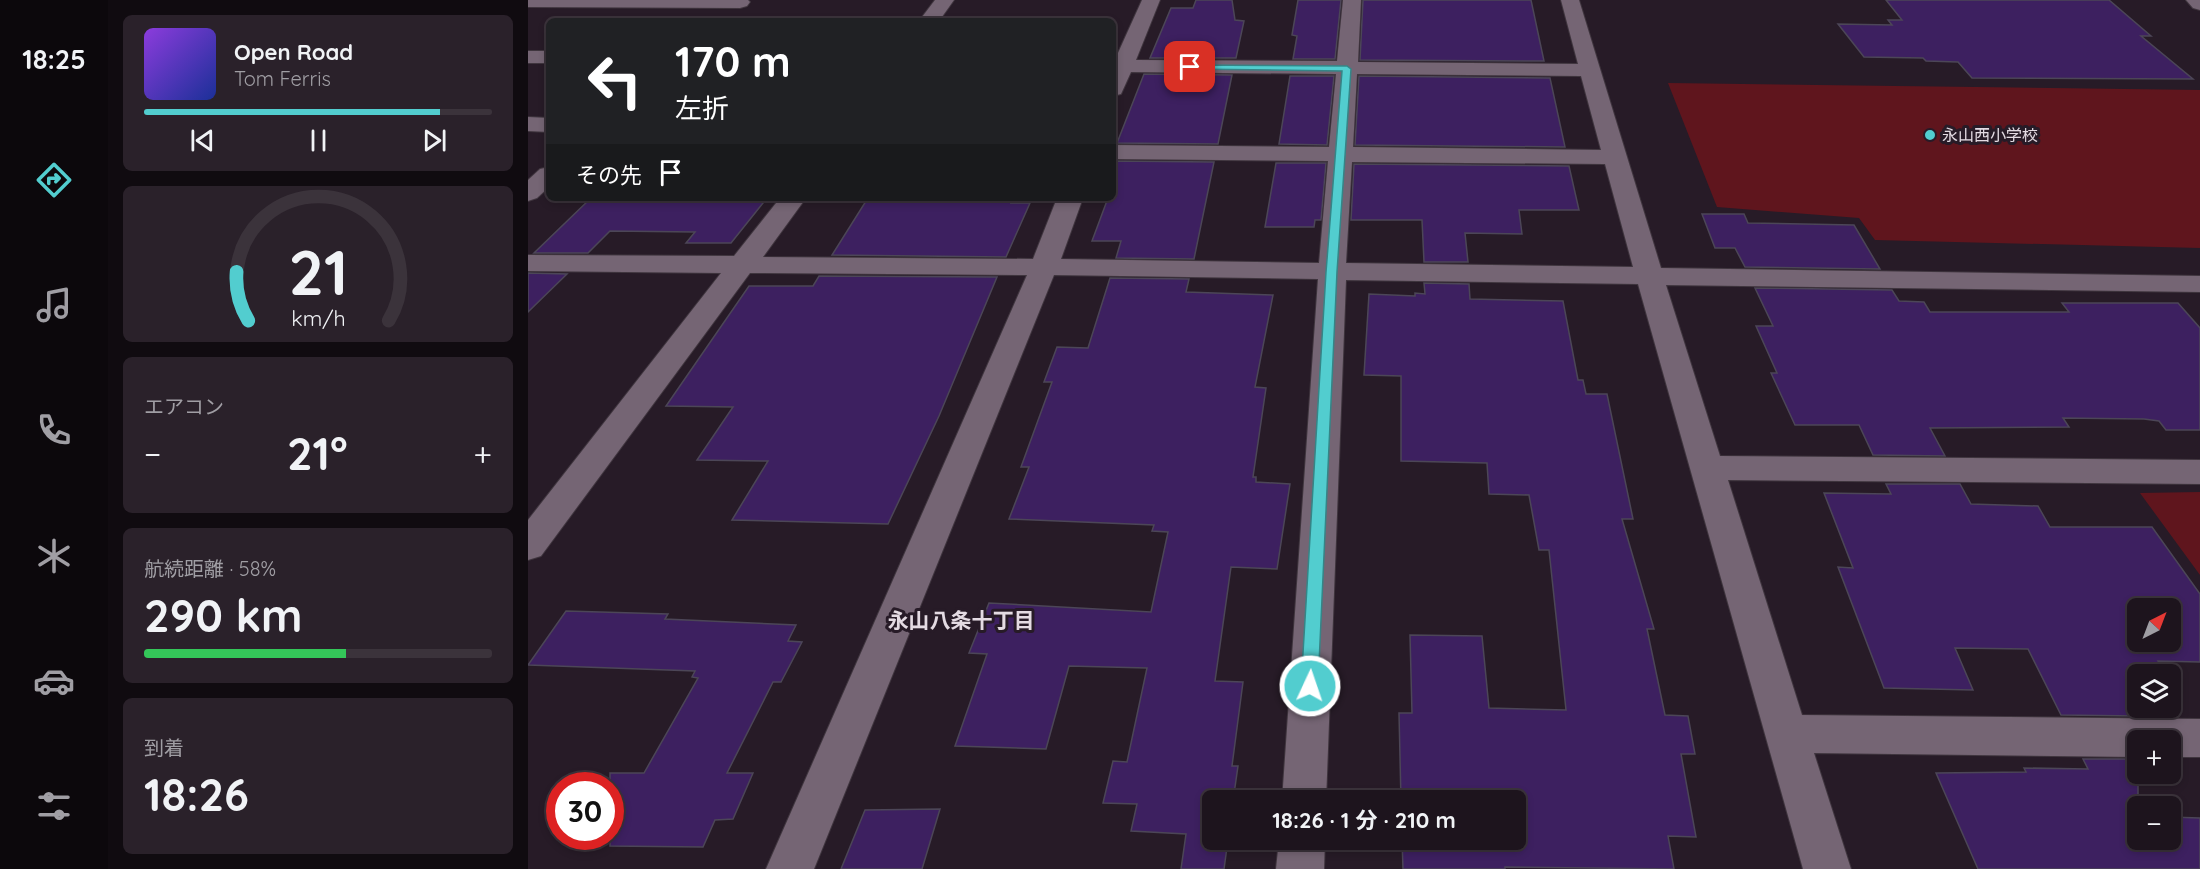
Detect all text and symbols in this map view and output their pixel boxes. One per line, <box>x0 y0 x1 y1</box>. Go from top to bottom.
text: 170 m <box>675 35 791 88</box>
text: Open Road <box>234 38 353 66</box>
pin <box>1164 41 1215 92</box>
text: 18:25 <box>22 42 86 76</box>
icon: left <box>576 42 654 120</box>
icon: arrive <box>1173 50 1206 83</box>
text: Tom Ferris <box>234 66 331 91</box>
text: 左折 <box>675 91 729 125</box>
icon: previous <box>186 124 219 157</box>
icon: pause <box>302 124 335 157</box>
icon: next <box>418 124 451 157</box>
place label: 永山西小学校 <box>1942 125 2038 145</box>
marker: 永山西小学校 <box>1923 128 1937 142</box>
icon: arrive <box>654 156 687 189</box>
icon: directions <box>33 159 75 201</box>
text: その先 <box>576 161 642 189</box>
text: 21 <box>288 233 348 311</box>
icon: music <box>33 284 75 326</box>
text: km/h <box>291 305 345 331</box>
text: エアコン <box>144 394 224 419</box>
icon: phone <box>33 409 75 451</box>
text: 21° <box>287 425 348 481</box>
text: − <box>144 433 161 474</box>
text: + <box>473 433 492 474</box>
icon: climate <box>33 535 75 577</box>
text: 航続距離 · 58% <box>144 556 276 581</box>
text: 290 km <box>144 587 303 643</box>
north arrow <box>2127 598 2181 652</box>
map controls <box>2127 598 2181 850</box>
district label: 永山八条十丁目 <box>888 607 1035 633</box>
position arrow <box>1278 654 1342 718</box>
icon: car <box>33 660 75 702</box>
button: layers <box>2127 664 2181 718</box>
button: + <box>2127 730 2181 784</box>
text: 到着 <box>144 735 184 760</box>
text: 18:26 <box>144 766 249 822</box>
speed limit sign: 30 <box>546 772 624 850</box>
icon: filters <box>33 785 75 827</box>
button: − <box>2127 796 2181 850</box>
text: 18:26 · 1 分 · 210 m <box>1272 806 1456 834</box>

